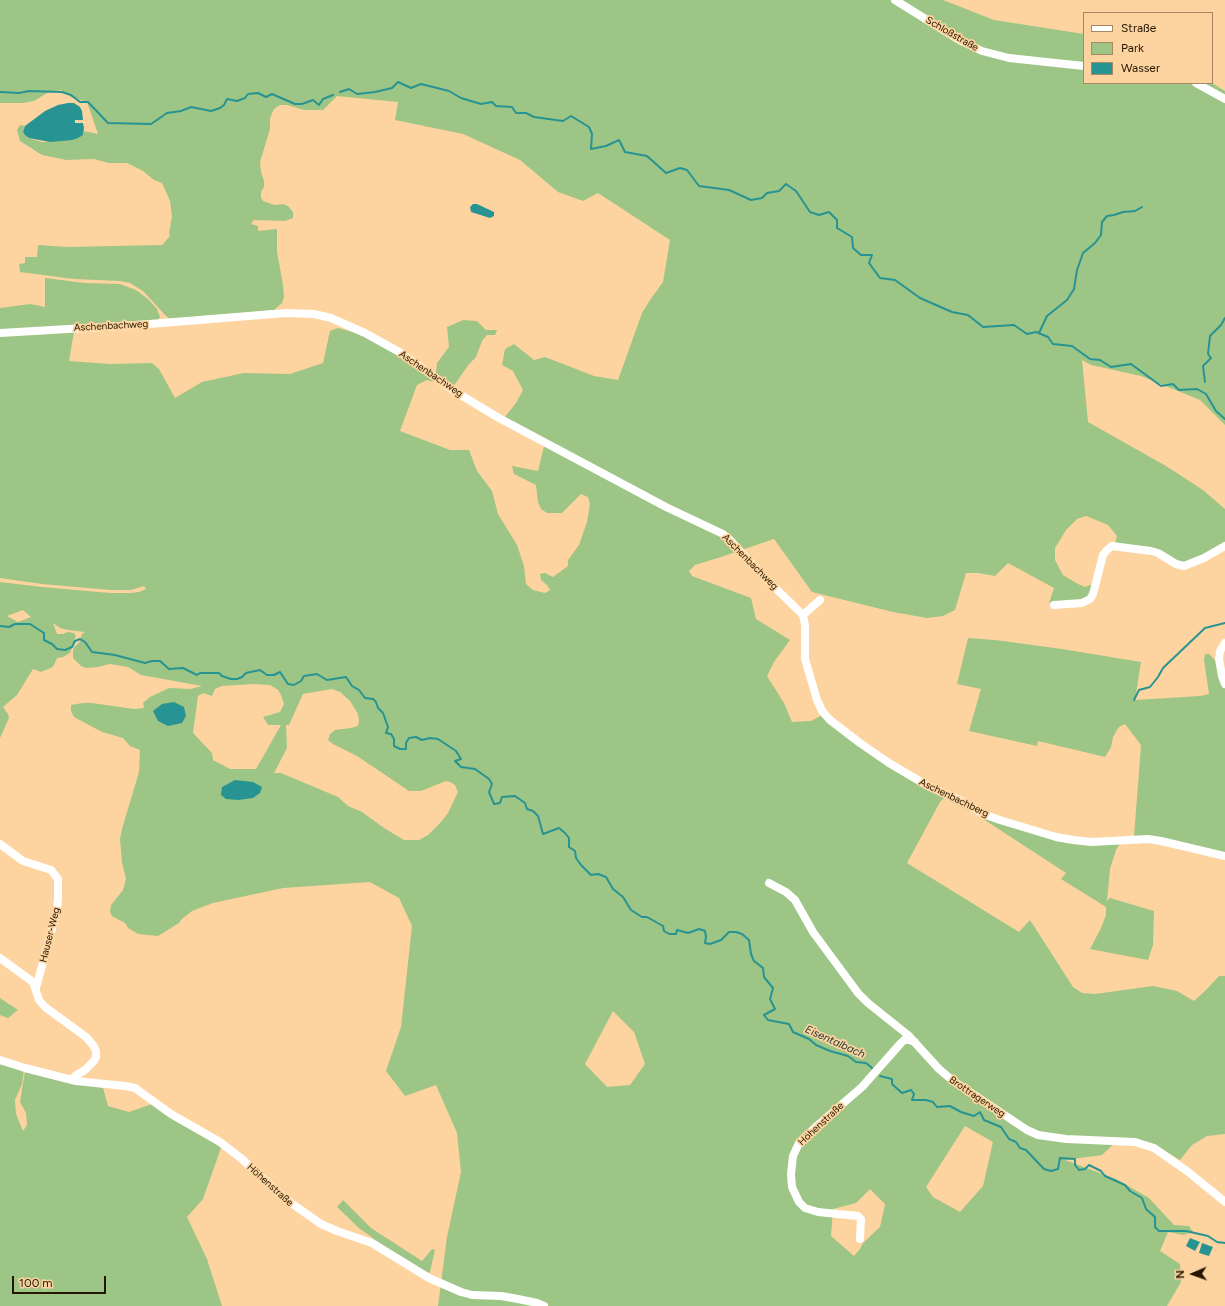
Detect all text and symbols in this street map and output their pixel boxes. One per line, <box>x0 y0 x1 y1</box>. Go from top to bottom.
legend <box>1083 12 1213 84</box>
street label: Schloßstraße <box>924 14 980 54</box>
text: Straße <box>1121 21 1156 35</box>
text: Park <box>1121 41 1144 55</box>
text: Wasser <box>1121 61 1160 75</box>
street label: Aschenbachweg <box>74 318 148 334</box>
street label: Aschenbachweg <box>397 348 465 400</box>
street label: Aschenbachweg <box>719 531 781 593</box>
street label: Aschenbachberg <box>917 776 991 820</box>
street label: Hauser-Weg <box>37 906 63 964</box>
water label: Eisentalbach <box>803 1023 867 1061</box>
street label: Brottragerweg <box>947 1074 1007 1120</box>
street label: Höhenstraße <box>796 1100 846 1148</box>
street label: Höhenstraße <box>244 1161 296 1209</box>
north arrow <box>1173 1254 1213 1294</box>
scale bar <box>14 1268 108 1294</box>
text: N <box>1174 1270 1187 1279</box>
text: 100 m <box>19 1276 53 1290</box>

